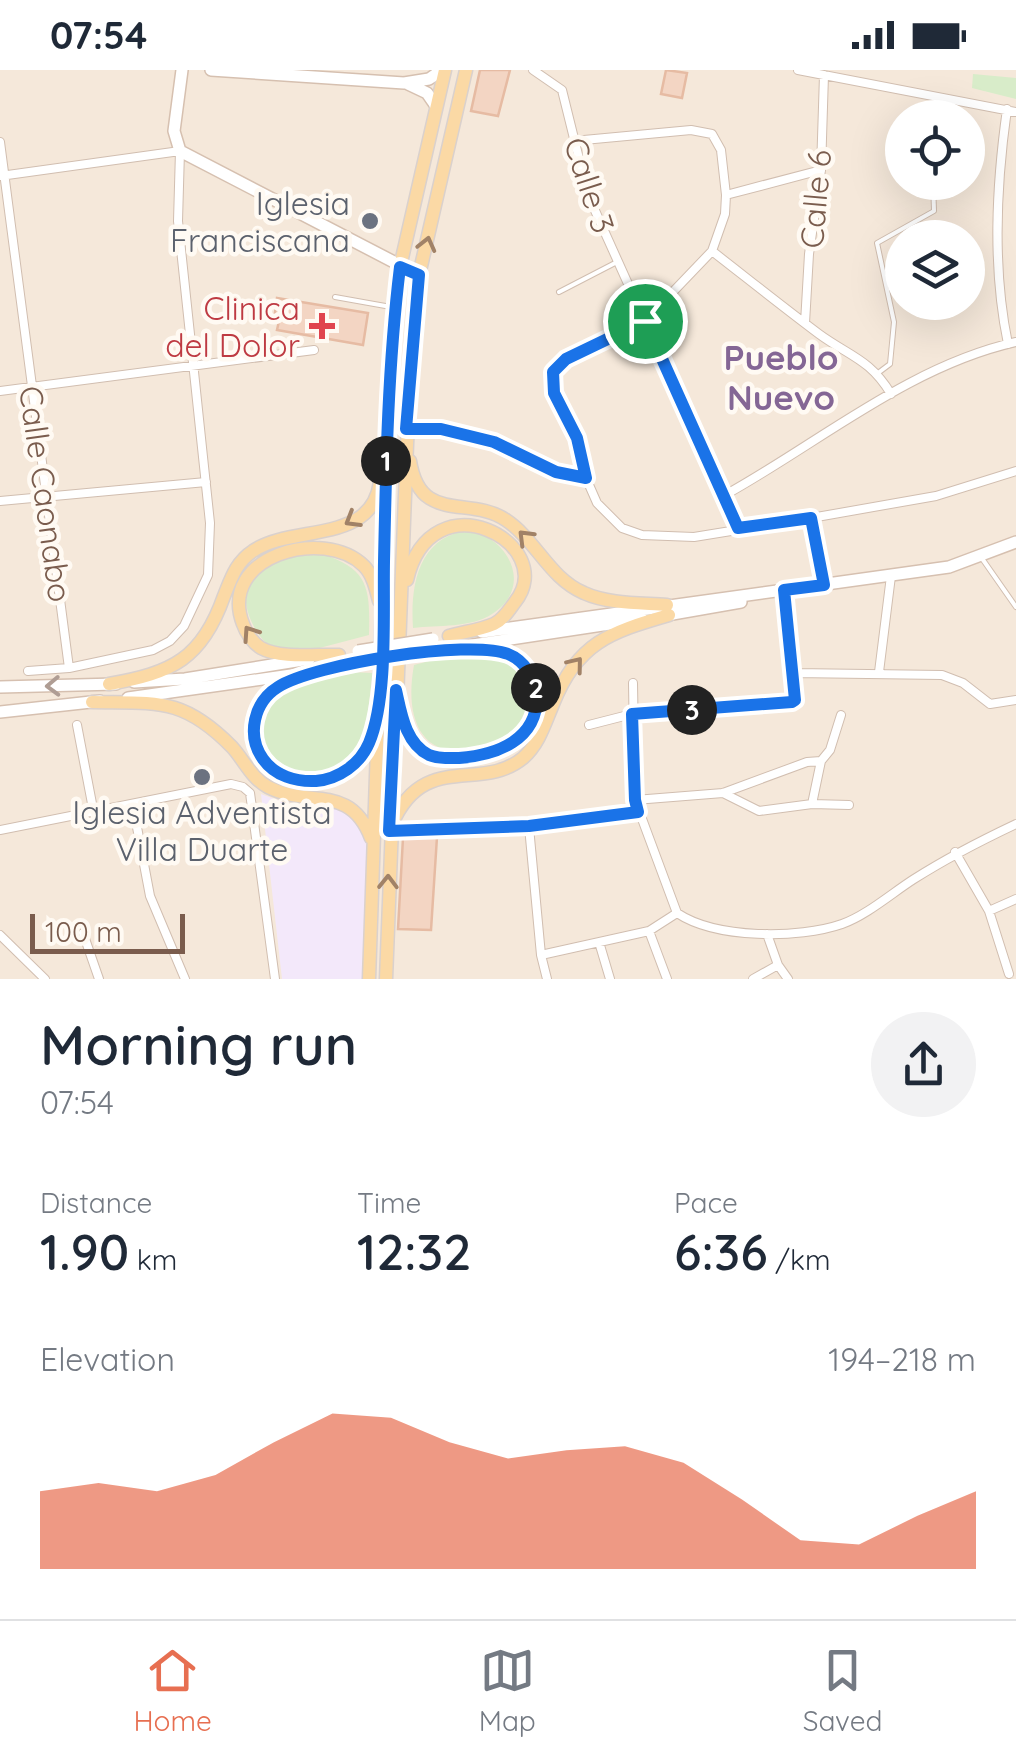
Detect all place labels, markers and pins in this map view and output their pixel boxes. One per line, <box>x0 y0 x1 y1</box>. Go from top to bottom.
place label: Iglesia Franciscana <box>170 183 350 260</box>
marker: Iglesia Franciscana <box>359 210 381 232</box>
pin <box>603 279 688 364</box>
place label: Clinica del Dolor <box>165 288 300 365</box>
marker: Clinica del Dolor <box>309 313 335 339</box>
pin: 1 <box>361 436 411 486</box>
pin: 2 <box>511 663 561 713</box>
pin: 3 <box>667 685 717 735</box>
marker: Iglesia Adventista Villa Duarte <box>191 766 213 788</box>
place label: Iglesia Adventista Villa Duarte <box>72 792 332 869</box>

